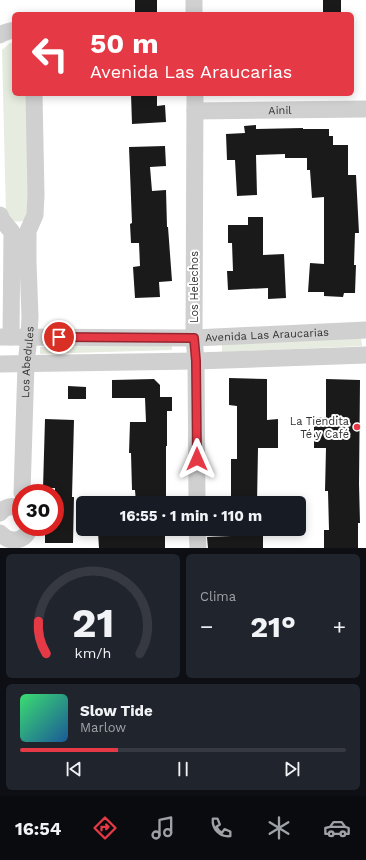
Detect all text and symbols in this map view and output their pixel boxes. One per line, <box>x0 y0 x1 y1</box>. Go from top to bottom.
text: 50 m <box>90 27 159 60</box>
icon: left <box>24 28 76 80</box>
text: Avenida Las Araucarias <box>90 61 292 82</box>
street label: Ainil <box>268 104 292 117</box>
street label: Los Helechos <box>188 251 201 323</box>
pin <box>42 320 76 354</box>
street label: Los Abedules <box>19 326 37 398</box>
icon: arrive <box>48 326 70 348</box>
street label: Avenida Las Araucarias <box>205 326 329 344</box>
place label: La Tiendita Té y Café <box>290 415 349 441</box>
marker: La Tiendita Té y Café <box>352 422 362 432</box>
position arrow <box>176 438 218 480</box>
speed limit sign: 30 <box>12 484 64 536</box>
text: 16:55 · 1 min · 110 m <box>120 507 262 525</box>
text: Clima <box>200 589 236 604</box>
text: 21 <box>72 598 114 647</box>
text: 21° <box>250 609 296 644</box>
text: − <box>200 614 213 639</box>
text: + <box>333 614 346 639</box>
text: km/h <box>75 645 111 661</box>
text: Slow Tide <box>80 702 153 720</box>
text: Marlow <box>80 720 126 735</box>
icon: previous <box>63 758 85 780</box>
icon: pause <box>172 758 194 780</box>
icon: next <box>281 758 303 780</box>
icon: directions <box>91 814 119 842</box>
icon: music <box>149 814 177 842</box>
icon: phone <box>207 814 235 842</box>
icon: climate <box>265 814 293 842</box>
icon: car <box>323 814 351 842</box>
text: 16:54 <box>15 818 61 839</box>

